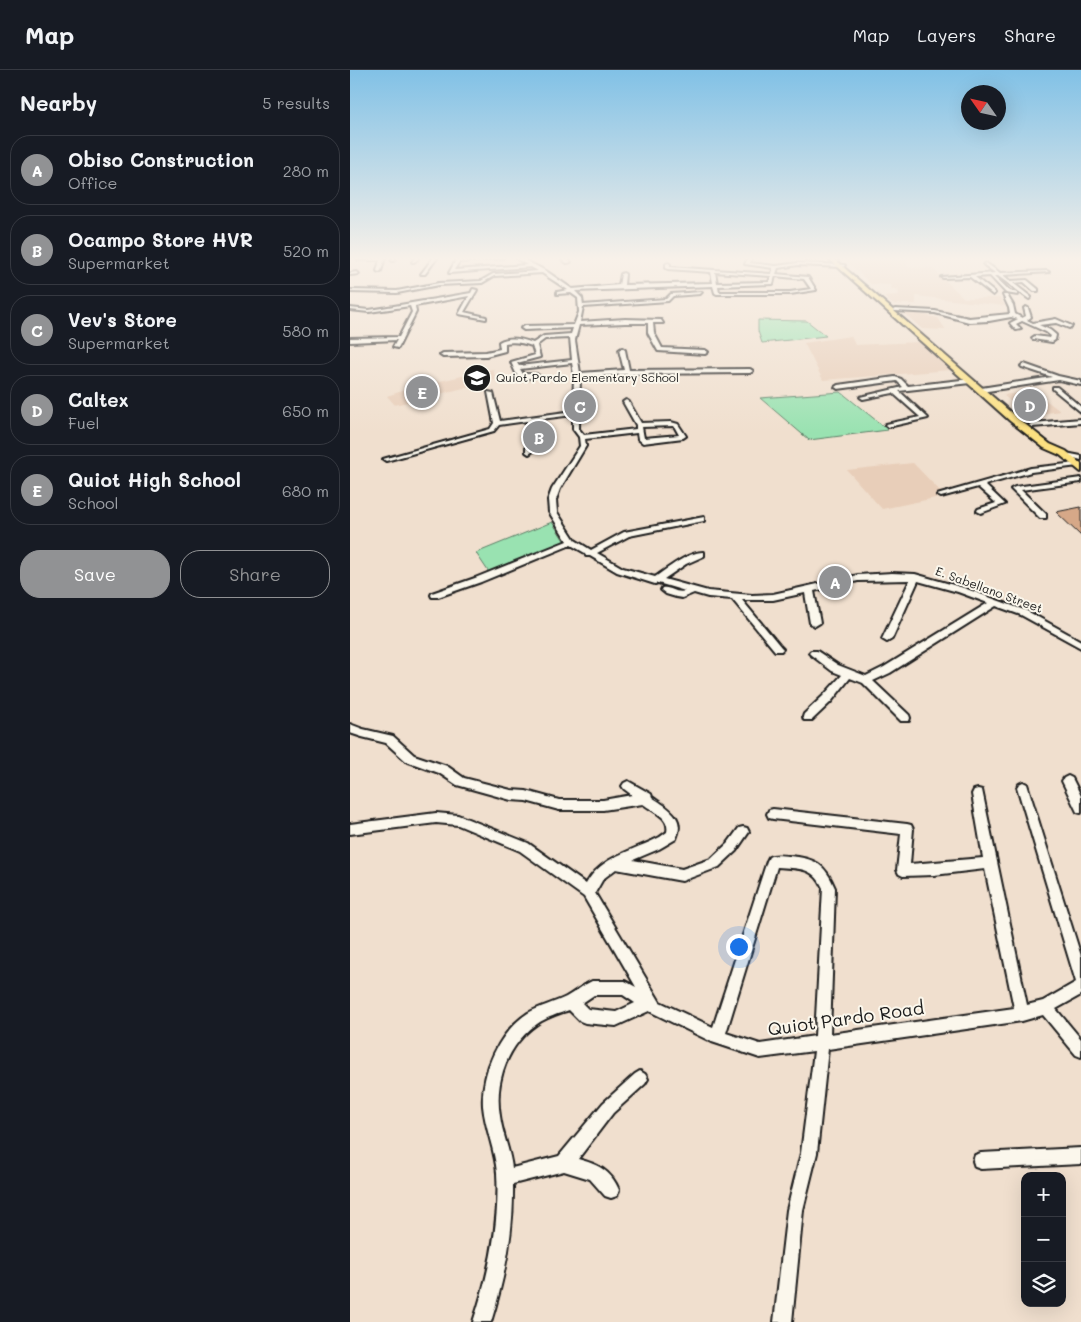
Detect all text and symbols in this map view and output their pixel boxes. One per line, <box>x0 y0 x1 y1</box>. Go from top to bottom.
text: Map <box>25 19 74 50</box>
text: Map <box>853 23 889 47</box>
text: Layers <box>917 23 976 47</box>
text: Share <box>1004 23 1056 47</box>
north arrow <box>961 85 1006 130</box>
text: Nearby <box>20 89 97 116</box>
text: 5 results <box>262 92 330 113</box>
text: Obiso Construction <box>68 147 254 172</box>
text: A <box>31 160 43 181</box>
text: 280 m <box>283 160 329 181</box>
text: Office <box>68 172 117 193</box>
text: Ocampo Store HVR <box>68 227 253 252</box>
text: B <box>32 240 42 261</box>
text: 520 m <box>283 240 329 261</box>
text: Supermarket <box>68 252 170 273</box>
text: Vev's Store <box>68 307 177 332</box>
text: C <box>31 320 43 341</box>
text: 580 m <box>282 320 329 341</box>
text: Supermarket <box>68 332 170 353</box>
school or university icon: Quiot Pardo Elementary School <box>462 363 492 393</box>
place label: Quiot Pardo Elementary School <box>496 369 679 385</box>
pin: E <box>406 373 438 411</box>
pin: D <box>1014 386 1046 424</box>
text: Caltex <box>68 387 129 412</box>
pin: C <box>564 387 596 425</box>
text: D <box>31 400 43 421</box>
text: 650 m <box>282 400 329 421</box>
text: Fuel <box>68 412 100 433</box>
pin: B <box>523 418 555 456</box>
text: Quiot High School <box>68 467 241 492</box>
text: E <box>32 480 42 501</box>
text: 680 m <box>282 480 329 501</box>
text: School <box>68 492 118 513</box>
button: Save <box>20 550 170 598</box>
button: Share <box>180 550 330 598</box>
street label: E. Sabellano Street <box>934 562 1045 616</box>
pin: A <box>819 563 851 601</box>
your location <box>726 934 752 960</box>
street label: Quiot Pardo Road <box>766 995 926 1041</box>
map controls <box>1021 1172 1066 1307</box>
button: + <box>1021 1172 1066 1217</box>
button: − <box>1021 1217 1066 1262</box>
button: layers <box>1021 1262 1066 1307</box>

